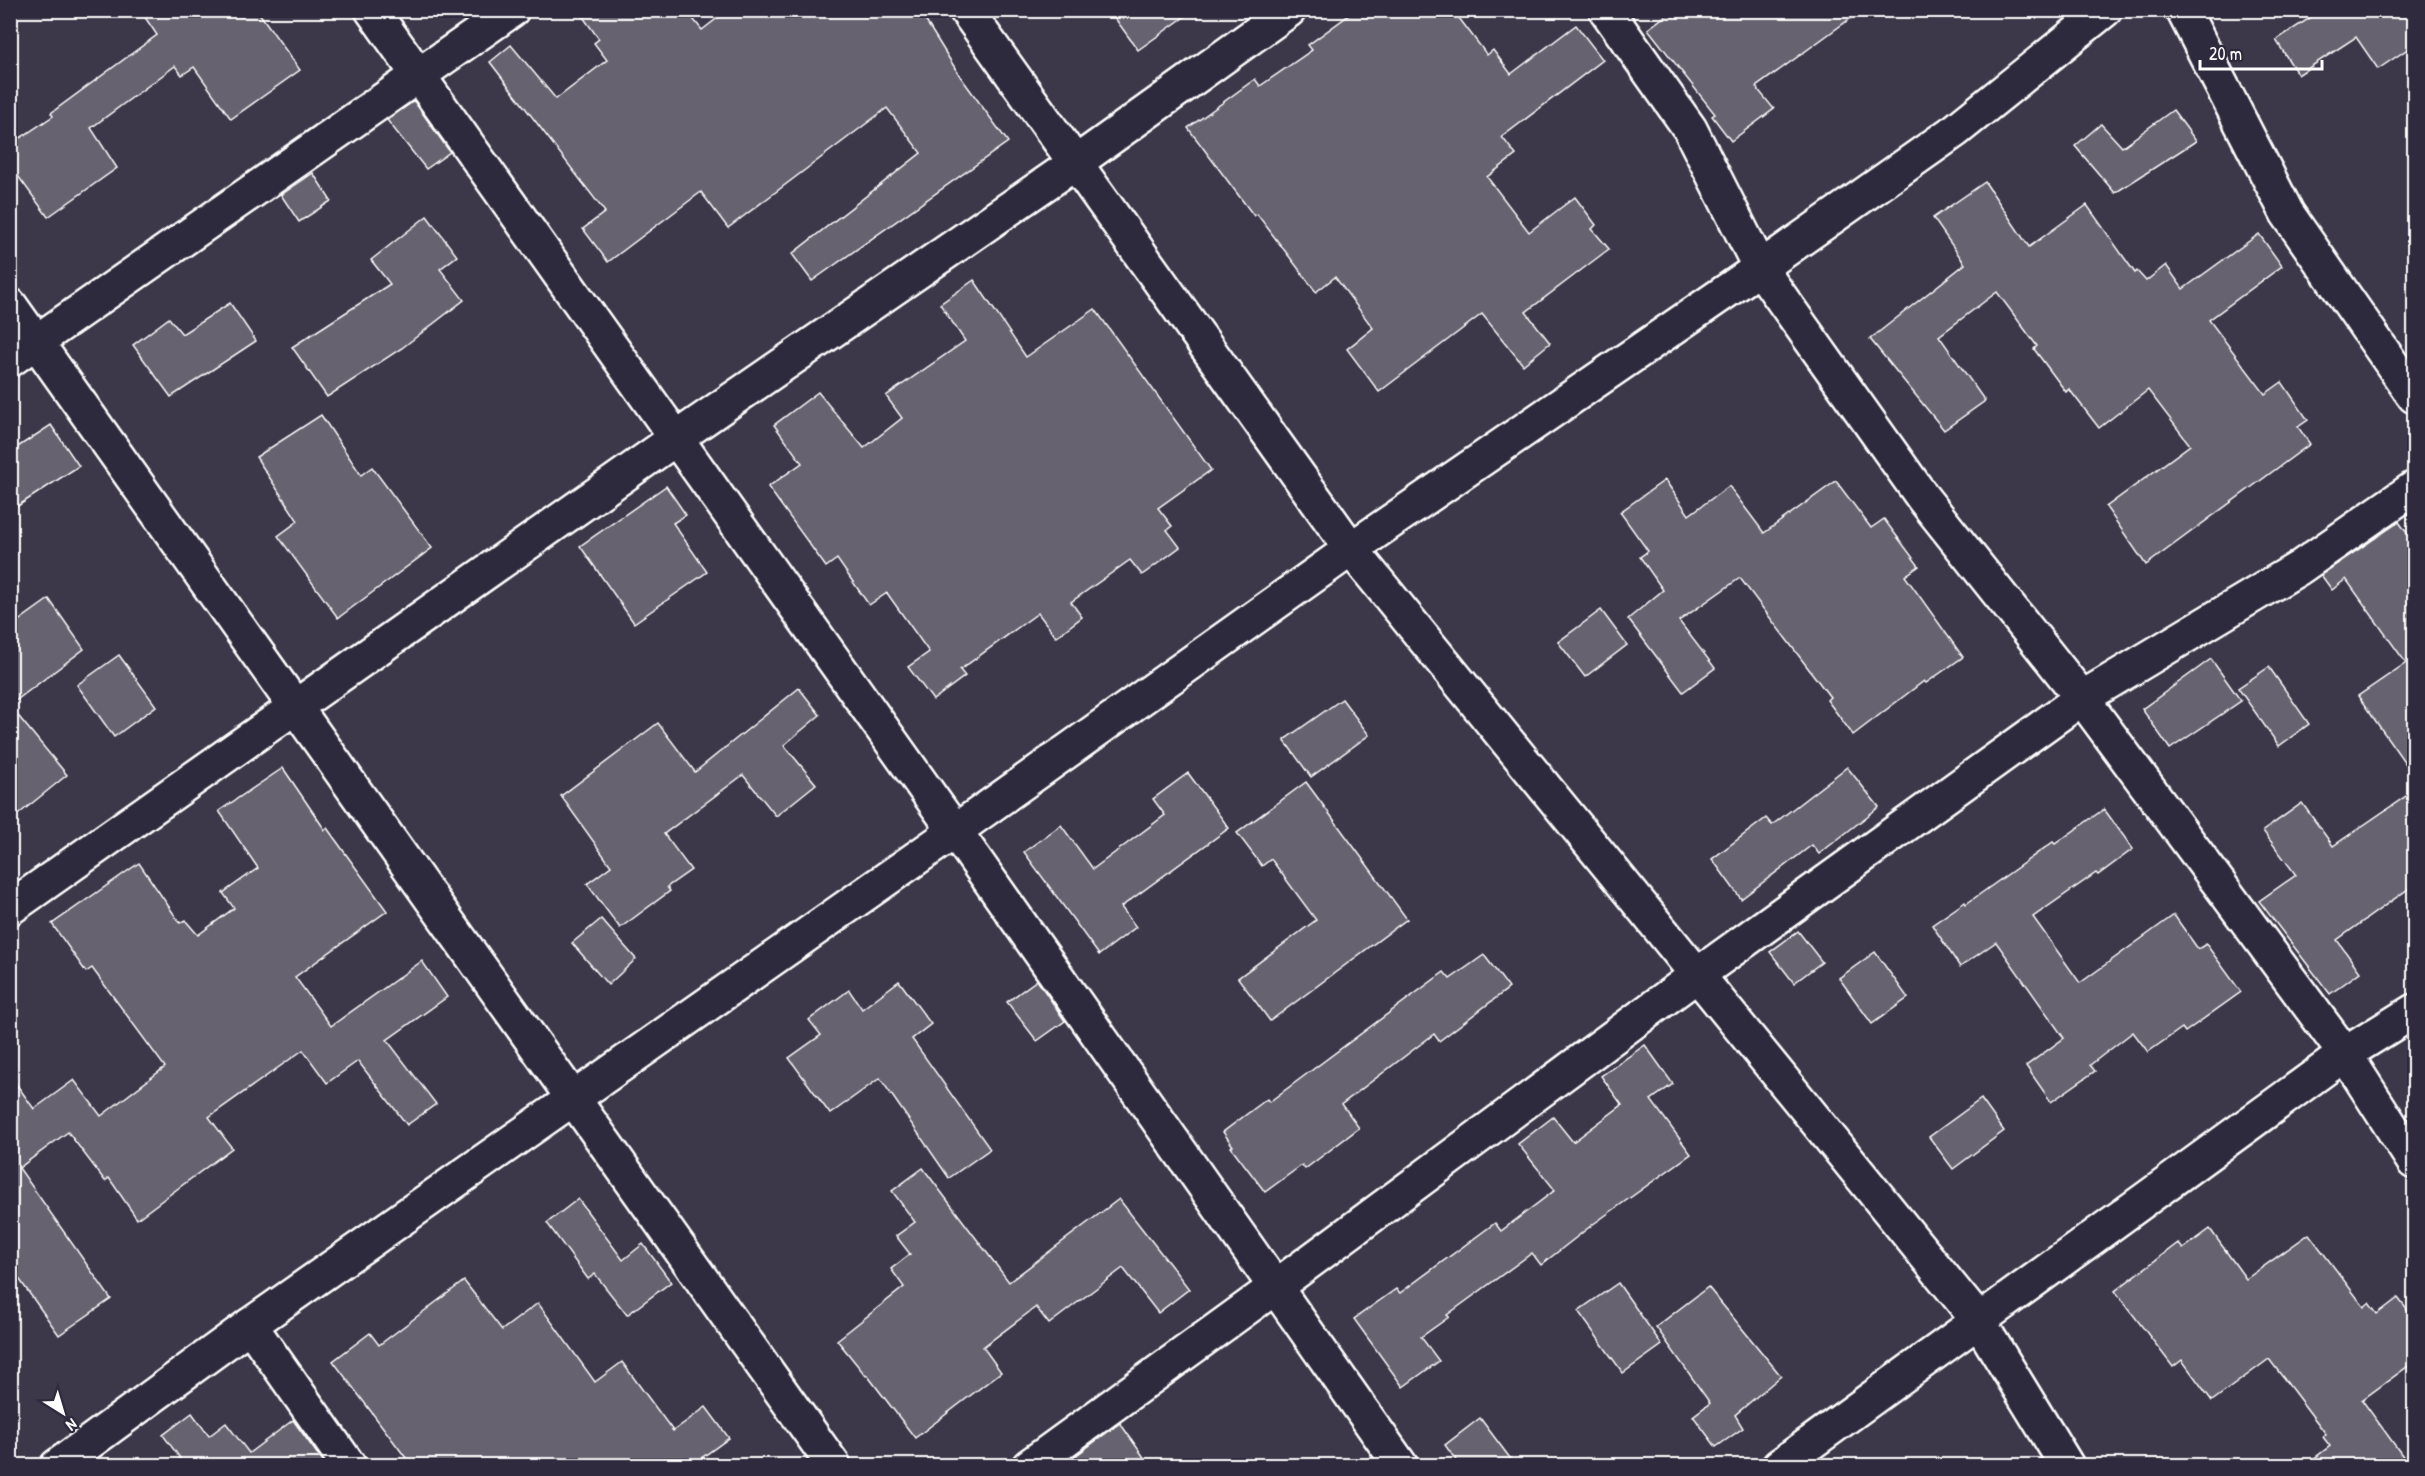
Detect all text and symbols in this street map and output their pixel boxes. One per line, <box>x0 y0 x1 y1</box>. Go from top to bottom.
scale bar <box>2200 33 2322 71</box>
text: 20 m <box>2209 41 2242 66</box>
north arrow <box>33 1383 93 1443</box>
text: N <box>62 1414 82 1437</box>

